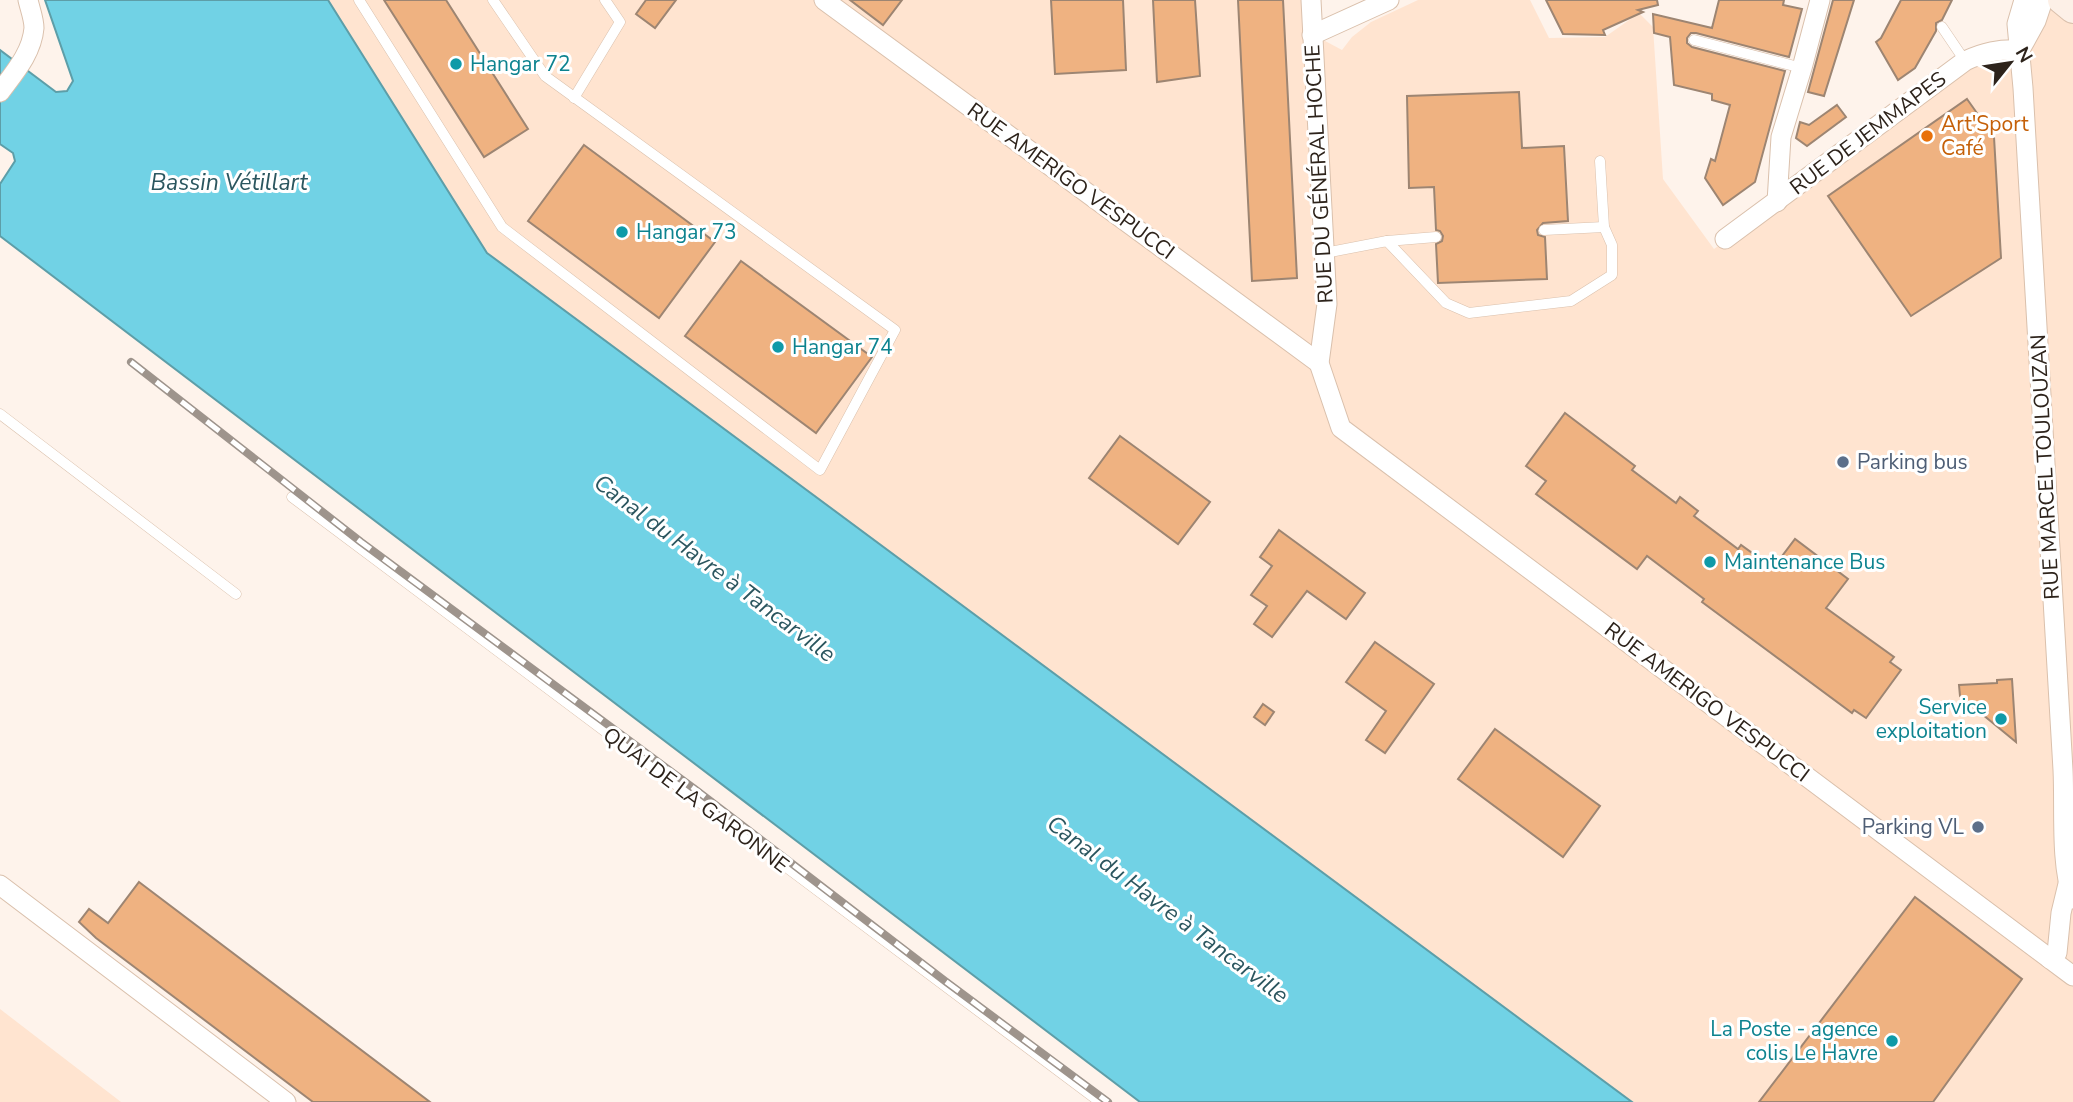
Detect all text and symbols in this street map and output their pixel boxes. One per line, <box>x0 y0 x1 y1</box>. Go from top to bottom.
north arrow <box>1975 28 2045 98</box>
text: N <box>2009 42 2039 68</box>
street label: RUE DU GÉNÉRAL HOCHE <box>1298 44 1340 304</box>
place label: Hangar 72 <box>470 50 571 78</box>
marker: Hangar 72 <box>448 56 464 72</box>
street label: RUE DE JEMMAPES <box>1784 65 1952 201</box>
street label: RUE AMERIGO VESPUCCI <box>962 96 1180 266</box>
place label: Art'Sport Café <box>1941 110 2029 162</box>
marker: Art'Sport Café <box>1919 128 1935 144</box>
water label: Bassin Vétillart <box>151 167 308 198</box>
place label: Hangar 73 <box>636 218 737 246</box>
marker: Hangar 73 <box>614 224 630 240</box>
place label: Hangar 74 <box>792 333 893 361</box>
street label: RUE MARCEL TOULOUZAN <box>2024 334 2066 600</box>
marker: Hangar 74 <box>770 339 786 355</box>
place label: Parking bus <box>1857 448 1968 476</box>
marker: Parking bus <box>1835 454 1851 470</box>
water label: Canal du Havre à Tancarville <box>587 467 842 670</box>
place label: Maintenance Bus <box>1724 548 1885 576</box>
marker: Maintenance Bus <box>1702 554 1718 570</box>
street label: RUE AMERIGO VESPUCCI <box>1599 616 1815 788</box>
place label: Service exploitation <box>1876 693 1987 745</box>
marker: Service exploitation <box>1993 711 2009 727</box>
street label: QUAI DE LA GARONNE <box>597 721 795 879</box>
water label: Canal du Havre à Tancarville <box>1040 808 1295 1011</box>
place label: Parking VL <box>1862 813 1965 841</box>
marker: Parking VL <box>1970 819 1986 835</box>
place label: La Poste - agence colis Le Havre <box>1710 1015 1878 1067</box>
marker: La Poste - agence colis Le Havre <box>1884 1033 1900 1049</box>

